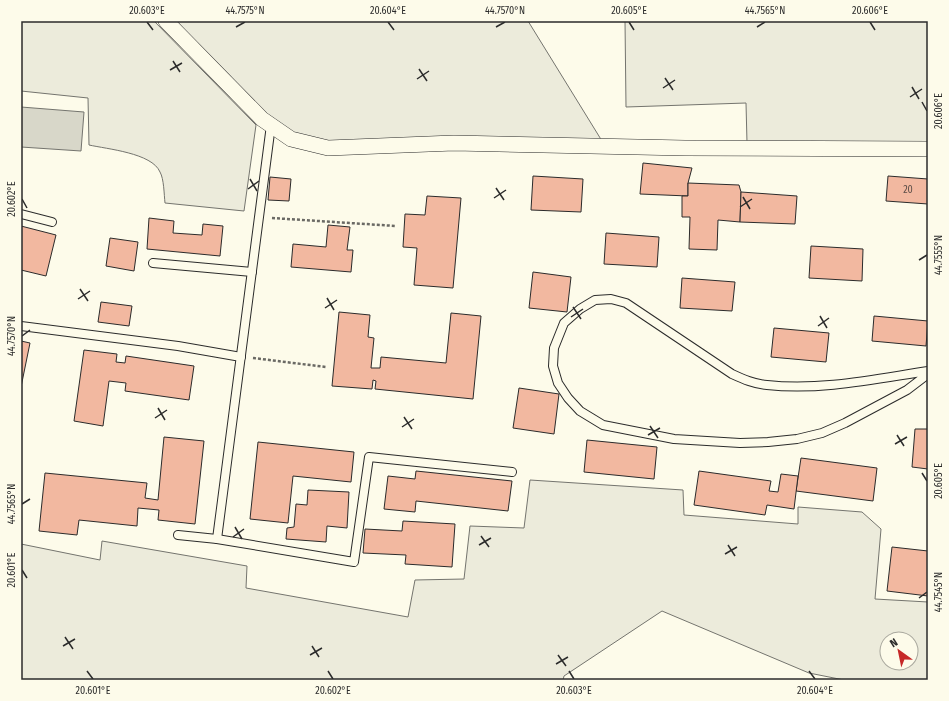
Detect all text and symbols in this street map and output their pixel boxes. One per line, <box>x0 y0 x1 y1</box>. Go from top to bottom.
text: 20.603°E <box>129 5 165 17</box>
text: 44.7575°N <box>225 5 265 17</box>
text: 20.604°E <box>370 5 406 17</box>
text: 44.7570°N <box>485 5 525 17</box>
text: 20.605°E <box>611 5 647 17</box>
text: 44.7565°N <box>745 5 785 17</box>
text: 20.606°E <box>852 5 888 17</box>
text: 20.606°E <box>933 93 945 129</box>
text: 20.602°E <box>6 181 18 217</box>
house number: 20 <box>903 184 913 196</box>
text: 44.7555°N <box>933 235 945 275</box>
text: 44.7570°N <box>6 316 18 356</box>
text: 20.605°E <box>933 463 945 499</box>
text: 44.7565°N <box>6 484 18 524</box>
text: 20.601°E <box>6 552 18 587</box>
text: 44.7545°N <box>933 572 945 612</box>
north arrow <box>879 631 919 671</box>
text: N <box>888 636 900 650</box>
text: 20.601°E <box>76 685 111 697</box>
text: 20.602°E <box>315 685 351 697</box>
text: 20.603°E <box>556 685 592 697</box>
text: 20.604°E <box>797 685 833 697</box>

